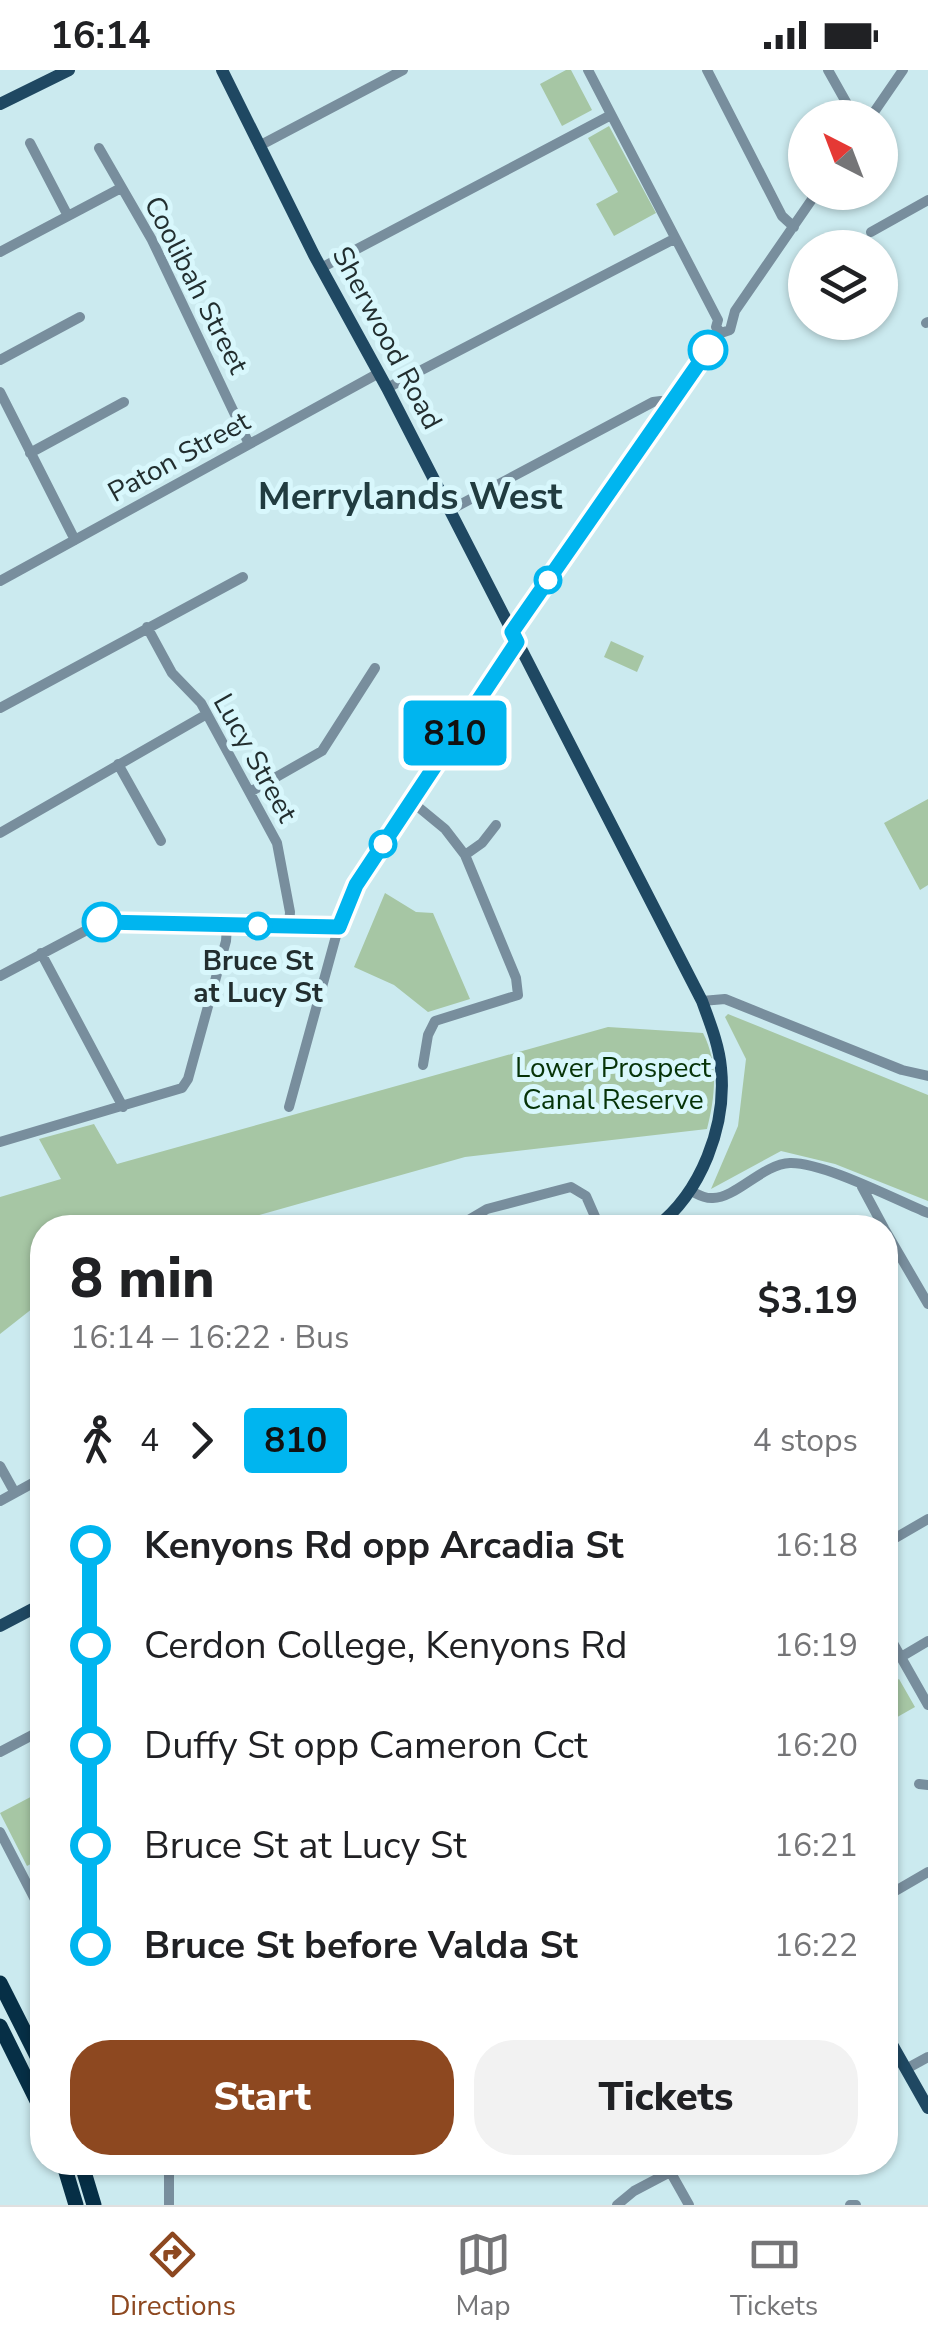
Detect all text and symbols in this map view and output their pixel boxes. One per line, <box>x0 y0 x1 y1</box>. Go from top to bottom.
text: 16:14 <box>50 10 151 61</box>
north arrow <box>788 100 898 210</box>
map controls <box>788 100 898 340</box>
street label: Coolibah Street <box>135 190 257 380</box>
button: layers <box>788 230 898 340</box>
street label: Sherwood Road <box>323 240 451 436</box>
unlabelled marker <box>689 331 727 369</box>
street label: Paton Street <box>101 402 257 512</box>
district label: Merrylands West <box>258 471 563 522</box>
unlabelled marker <box>535 567 561 593</box>
street label: Lucy Street <box>204 687 306 829</box>
line badge: 810 <box>398 700 512 766</box>
text: 810 <box>423 710 487 757</box>
unlabelled marker <box>370 831 396 857</box>
unlabelled marker <box>83 903 121 941</box>
marker: Bruce St at Lucy St <box>245 913 271 939</box>
place label: Bruce St at Lucy St <box>193 942 323 1012</box>
park label: Lower Prospect Canal Reserve <box>515 1049 711 1119</box>
text: 8 min <box>70 1241 215 1316</box>
text: $3.19 <box>757 1275 858 1326</box>
text: 16:14 – 16:22 · Bus <box>70 1316 349 1359</box>
icon: walk <box>70 1413 125 1468</box>
icon: forward <box>174 1413 229 1468</box>
text: 810 <box>264 1417 327 1464</box>
text: 4 <box>140 1419 159 1462</box>
text: 4 stops <box>752 1419 858 1462</box>
text: Kenyons Rd opp Arcadia St <box>144 1520 624 1571</box>
text: 16:18 <box>774 1524 858 1567</box>
text: Cerdon College, Kenyons Rd <box>144 1620 627 1671</box>
text: 16:19 <box>774 1624 858 1667</box>
text: Duffy St opp Cameron Cct <box>144 1720 588 1771</box>
text: 16:20 <box>774 1724 858 1767</box>
text: Bruce St at Lucy St <box>144 1820 467 1871</box>
text: 16:21 <box>774 1824 858 1867</box>
text: Bruce St before Valda St <box>144 1920 578 1971</box>
text: 16:22 <box>774 1924 858 1967</box>
button: Start <box>70 2040 454 2155</box>
button: Tickets <box>474 2040 858 2155</box>
tab: Directions <box>110 2227 236 2325</box>
tab: Map <box>455 2227 511 2325</box>
tab: Tickets <box>730 2227 818 2325</box>

